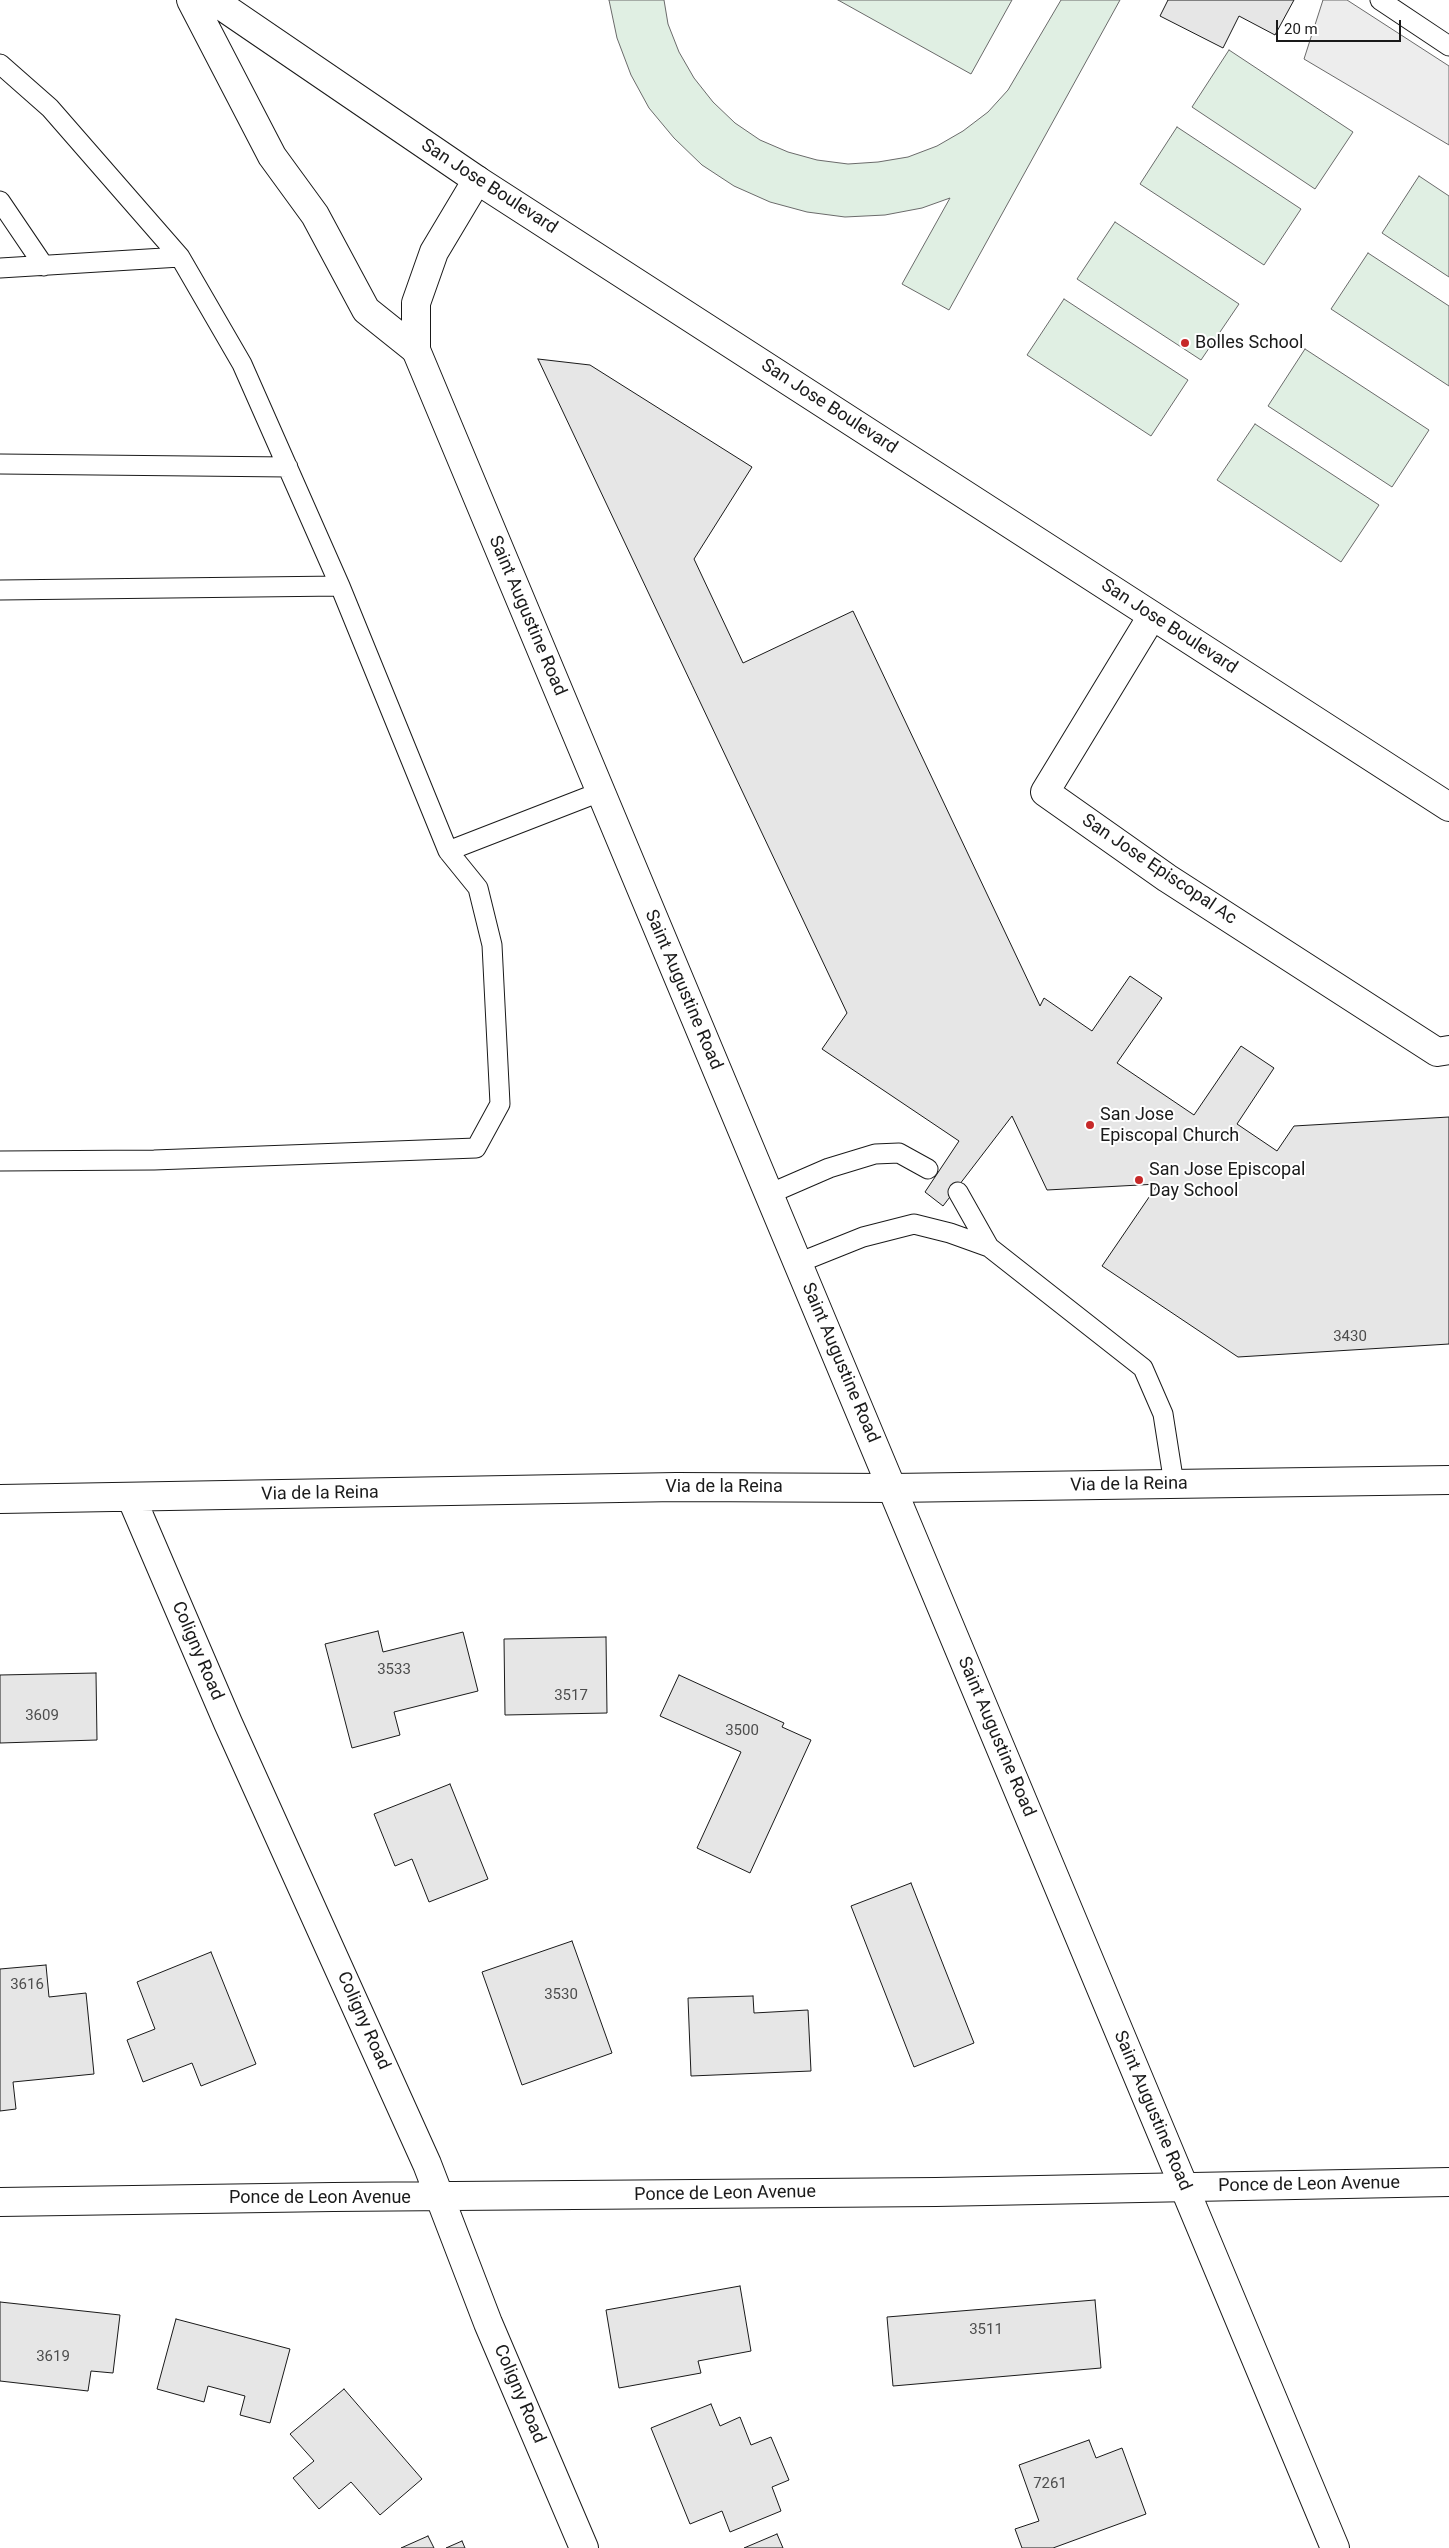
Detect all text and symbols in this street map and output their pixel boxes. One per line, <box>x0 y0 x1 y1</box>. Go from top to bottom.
scale bar <box>1279 10 1404 42</box>
text: 20 m <box>1284 20 1318 38</box>
street label: San Jose Boulevard <box>417 135 561 239</box>
place label: Bolles School <box>1195 332 1303 354</box>
marker: Bolles School <box>1179 337 1191 349</box>
street label: San Jose Boulevard <box>757 355 901 459</box>
street label: Saint Augustine Road <box>484 533 570 699</box>
street label: San Jose Boulevard <box>1097 575 1241 679</box>
street label: San Jose Episcopal Ac <box>1078 810 1240 930</box>
street label: Saint Augustine Road <box>640 907 726 1073</box>
place label: San Jose Episcopal Church <box>1100 1104 1239 1146</box>
marker: San Jose Episcopal Church <box>1084 1119 1096 1131</box>
place label: San Jose Episcopal Day School <box>1149 1159 1305 1202</box>
marker: San Jose Episcopal Day School <box>1133 1174 1145 1186</box>
street label: Saint Augustine Road <box>797 1280 883 1446</box>
house number: 3430 <box>1333 1328 1367 1346</box>
street label: Via de la Reina <box>1070 1473 1188 1497</box>
street label: Via de la Reina <box>665 1476 783 1498</box>
street label: Via de la Reina <box>261 1482 379 1506</box>
street label: Coligny Road <box>167 1598 227 1704</box>
street label: Saint Augustine Road <box>953 1654 1039 1820</box>
house number: 3533 <box>377 1661 411 1679</box>
house number: 3517 <box>554 1687 588 1705</box>
house number: 3609 <box>25 1707 59 1725</box>
house number: 3500 <box>725 1722 759 1740</box>
street label: Coligny Road <box>332 1969 394 2073</box>
house number: 3616 <box>10 1976 44 1994</box>
house number: 3530 <box>544 1986 578 2004</box>
street label: Saint Augustine Road <box>1109 2028 1195 2194</box>
street label: Ponce de Leon Avenue <box>1218 2173 1400 2197</box>
street label: Ponce de Leon Avenue <box>634 2182 816 2206</box>
street label: Ponce de Leon Avenue <box>229 2187 411 2209</box>
house number: 3511 <box>969 2321 1003 2339</box>
street label: Coligny Road <box>489 2341 549 2447</box>
house number: 3619 <box>36 2348 70 2366</box>
house number: 7261 <box>1033 2475 1067 2493</box>

